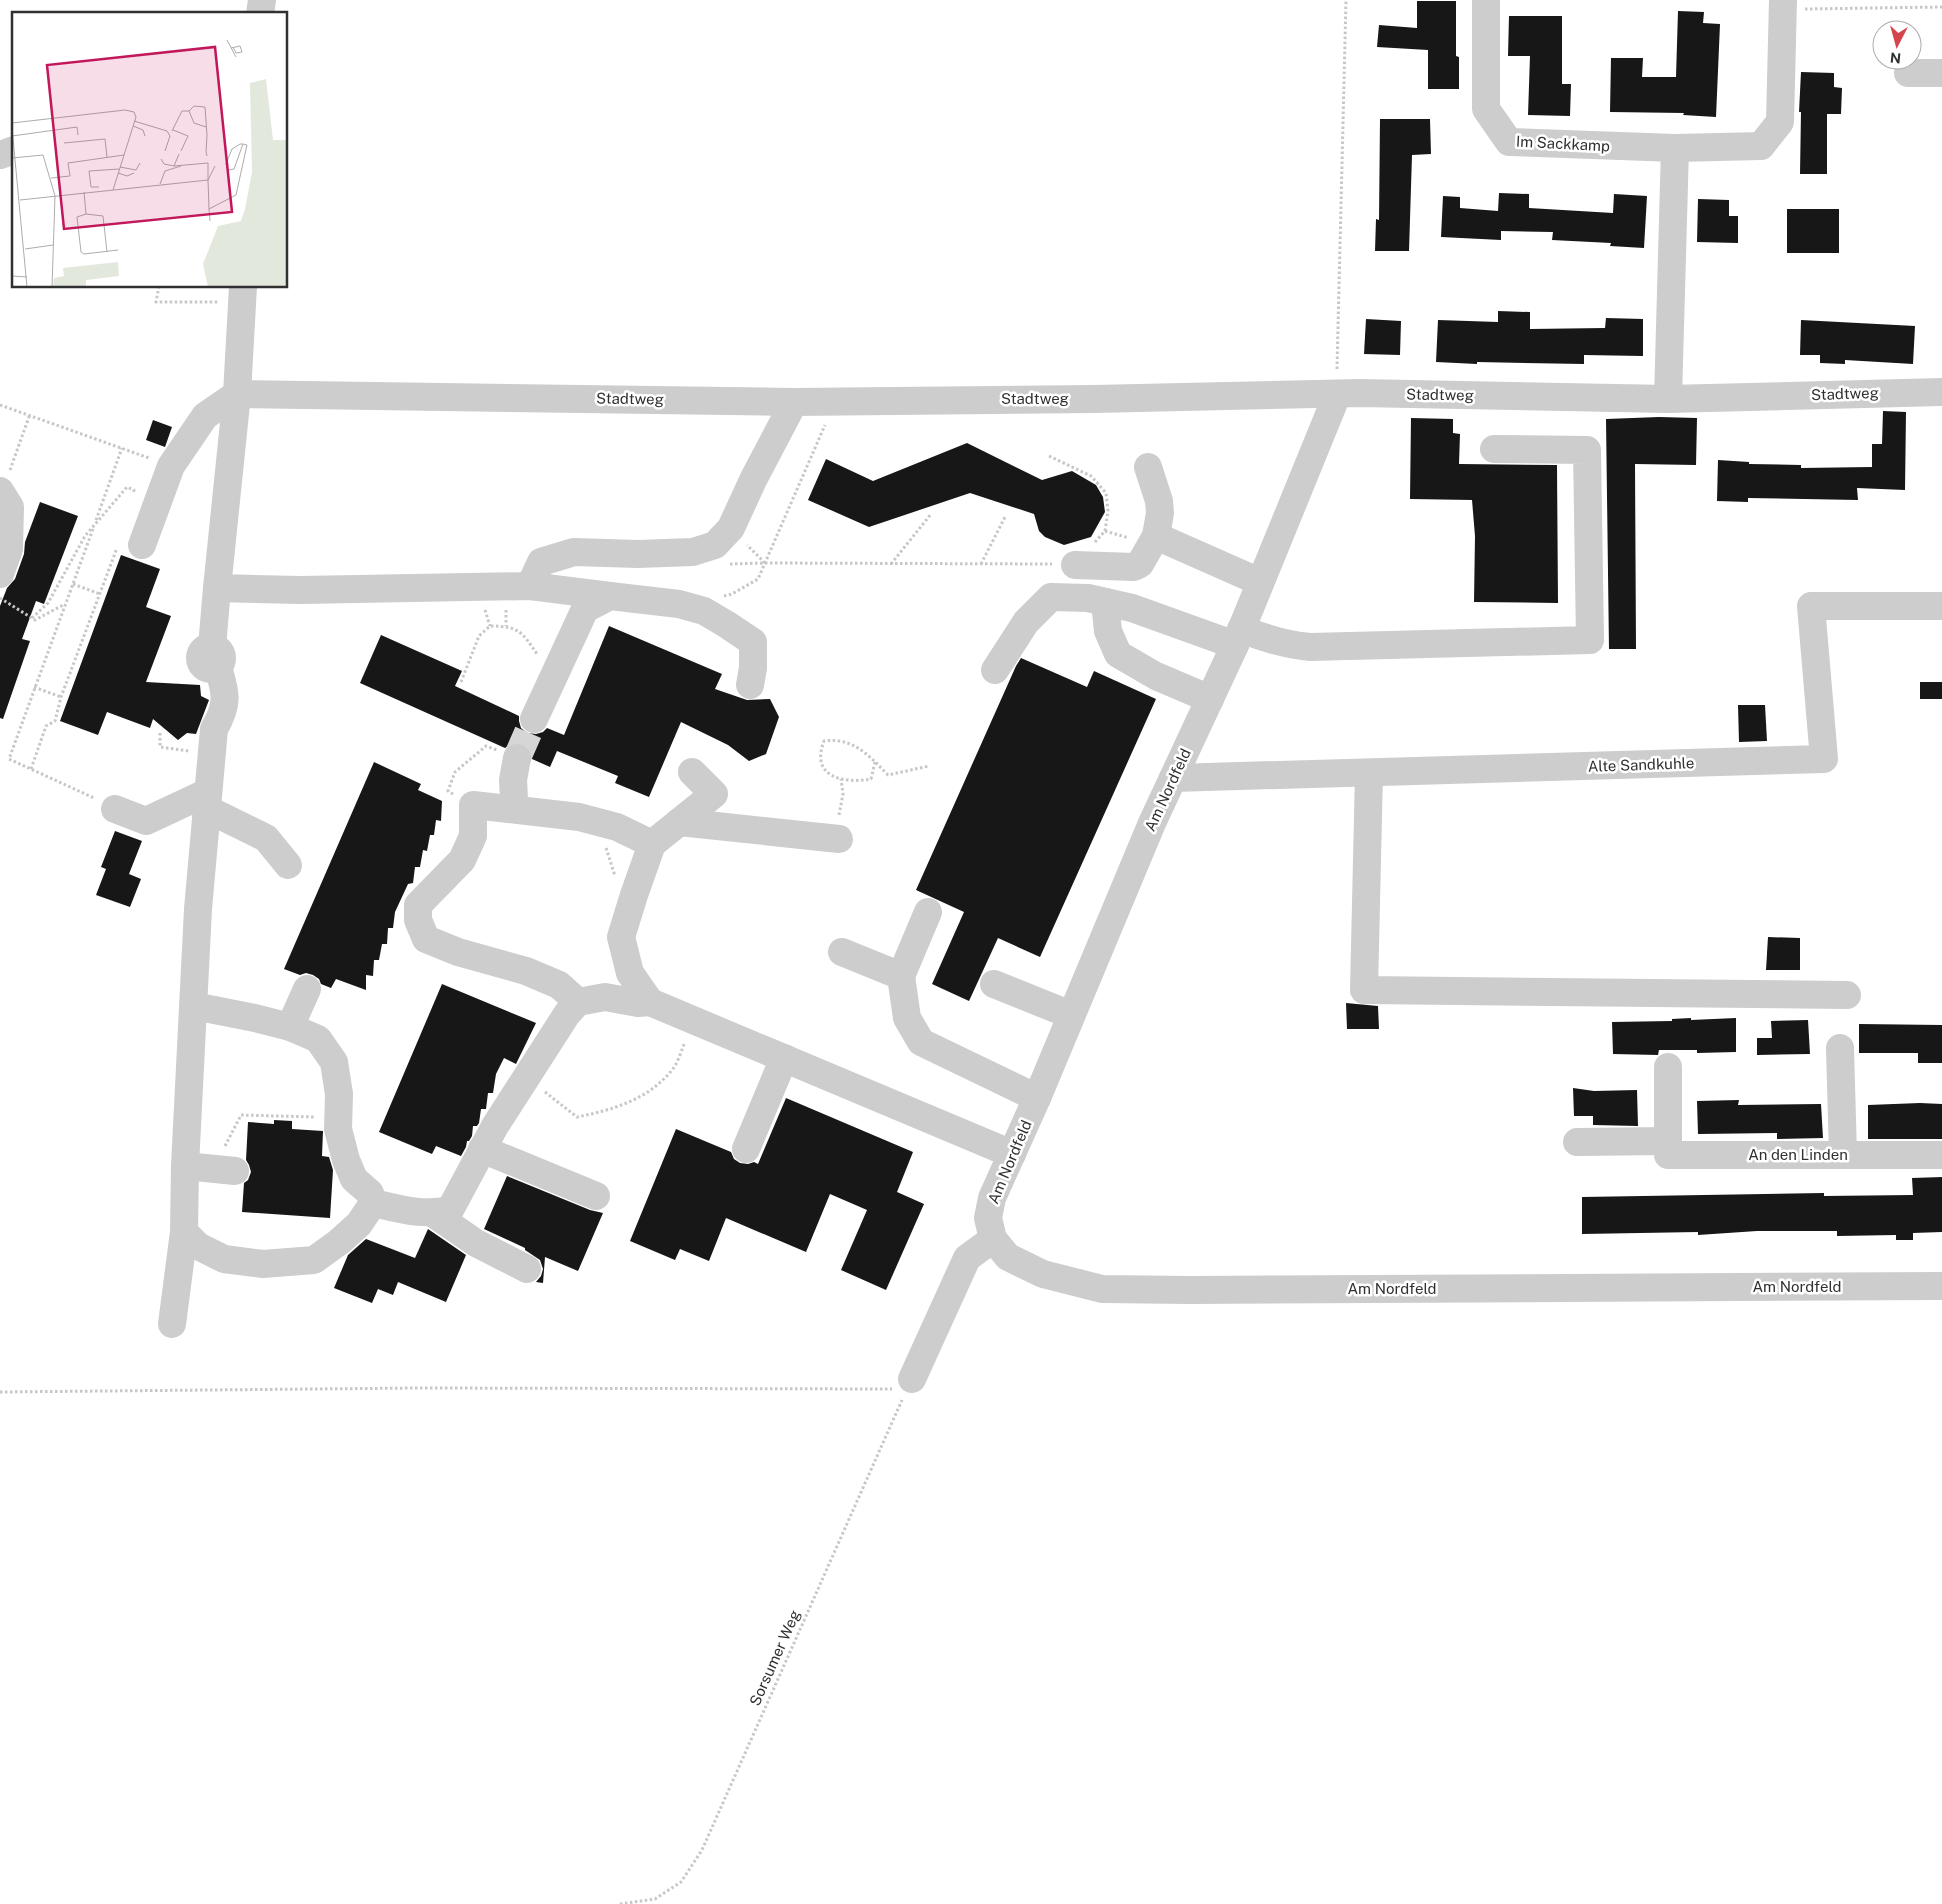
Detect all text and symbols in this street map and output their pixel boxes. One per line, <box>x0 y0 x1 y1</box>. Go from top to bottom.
inset map <box>12 12 288 288</box>
north arrow <box>1872 20 1922 70</box>
text: N <box>1889 49 1902 66</box>
street label: Im Sackkamp <box>1516 133 1611 154</box>
street label: Stadtweg <box>1811 384 1879 403</box>
street label: Stadtweg <box>1406 385 1474 404</box>
street label: Stadtweg <box>596 389 664 408</box>
street label: Stadtweg <box>1001 390 1069 407</box>
street label: Am Nordfeld <box>1141 746 1194 834</box>
street label: Alte Sandkuhle <box>1587 754 1695 775</box>
street label: Am Nordfeld <box>984 1117 1035 1206</box>
street label: An den Linden <box>1748 1146 1848 1163</box>
street label: Am Nordfeld <box>1752 1278 1842 1295</box>
street label: Am Nordfeld <box>1347 1280 1437 1297</box>
street label: Sorsumer Weg <box>746 1607 803 1708</box>

